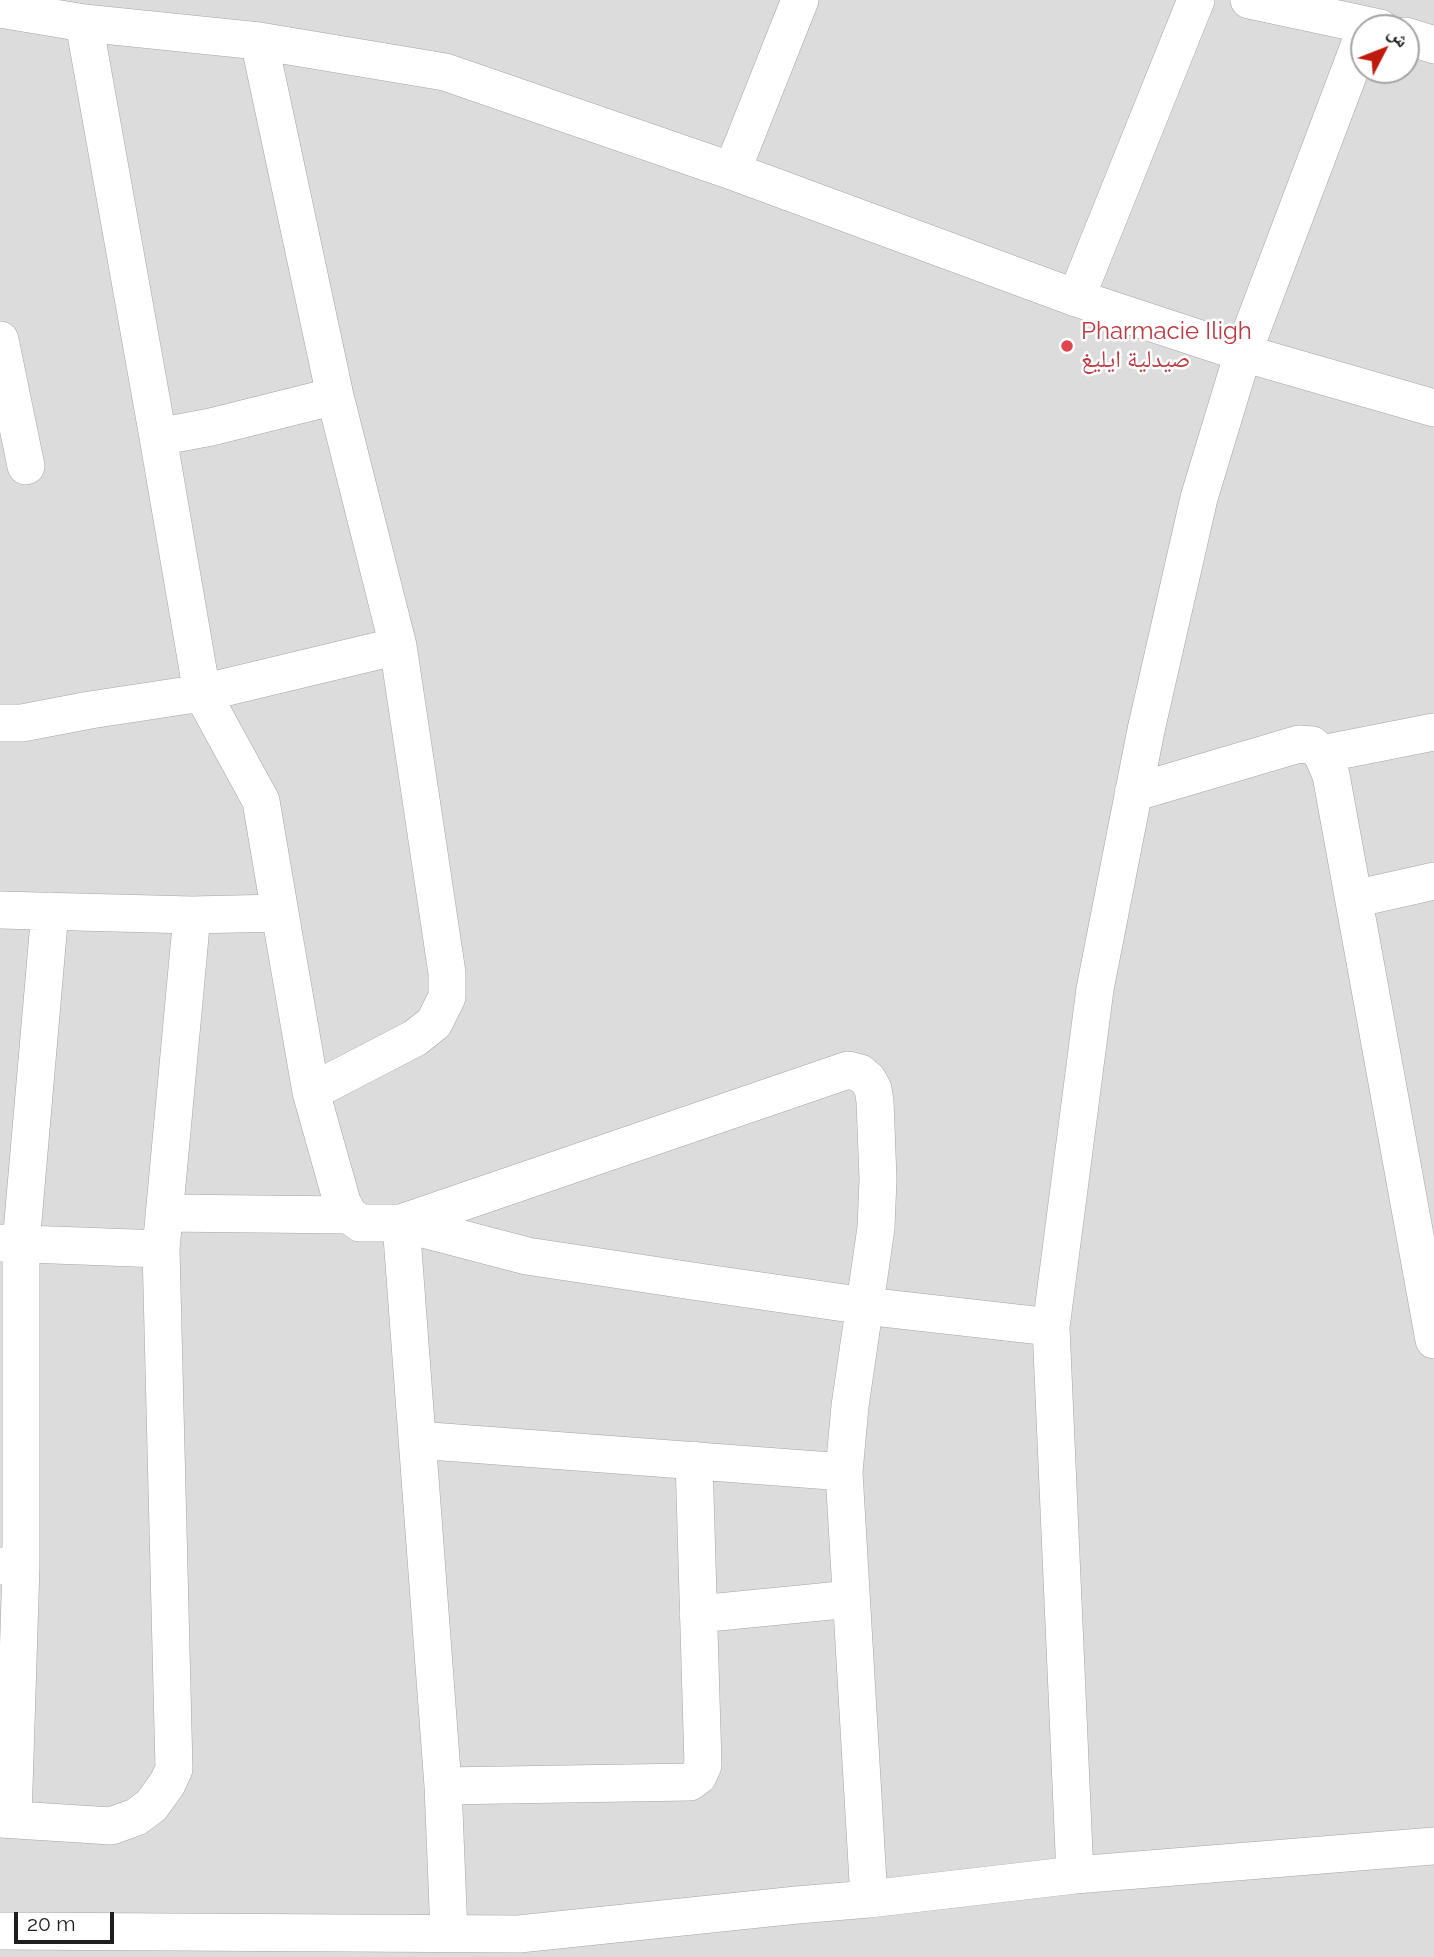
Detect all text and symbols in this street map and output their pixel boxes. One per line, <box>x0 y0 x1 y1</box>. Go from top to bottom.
north arrow <box>1350 14 1420 84</box>
text: ش <box>1384 21 1414 51</box>
place label: Pharmacie Iligh صيدلية ايليغ <box>1081 318 1252 374</box>
marker: Pharmacie Iligh صيدلية ايليغ <box>1059 338 1075 354</box>
scale bar <box>18 1898 117 1942</box>
text: 20 m <box>27 1911 75 1936</box>

